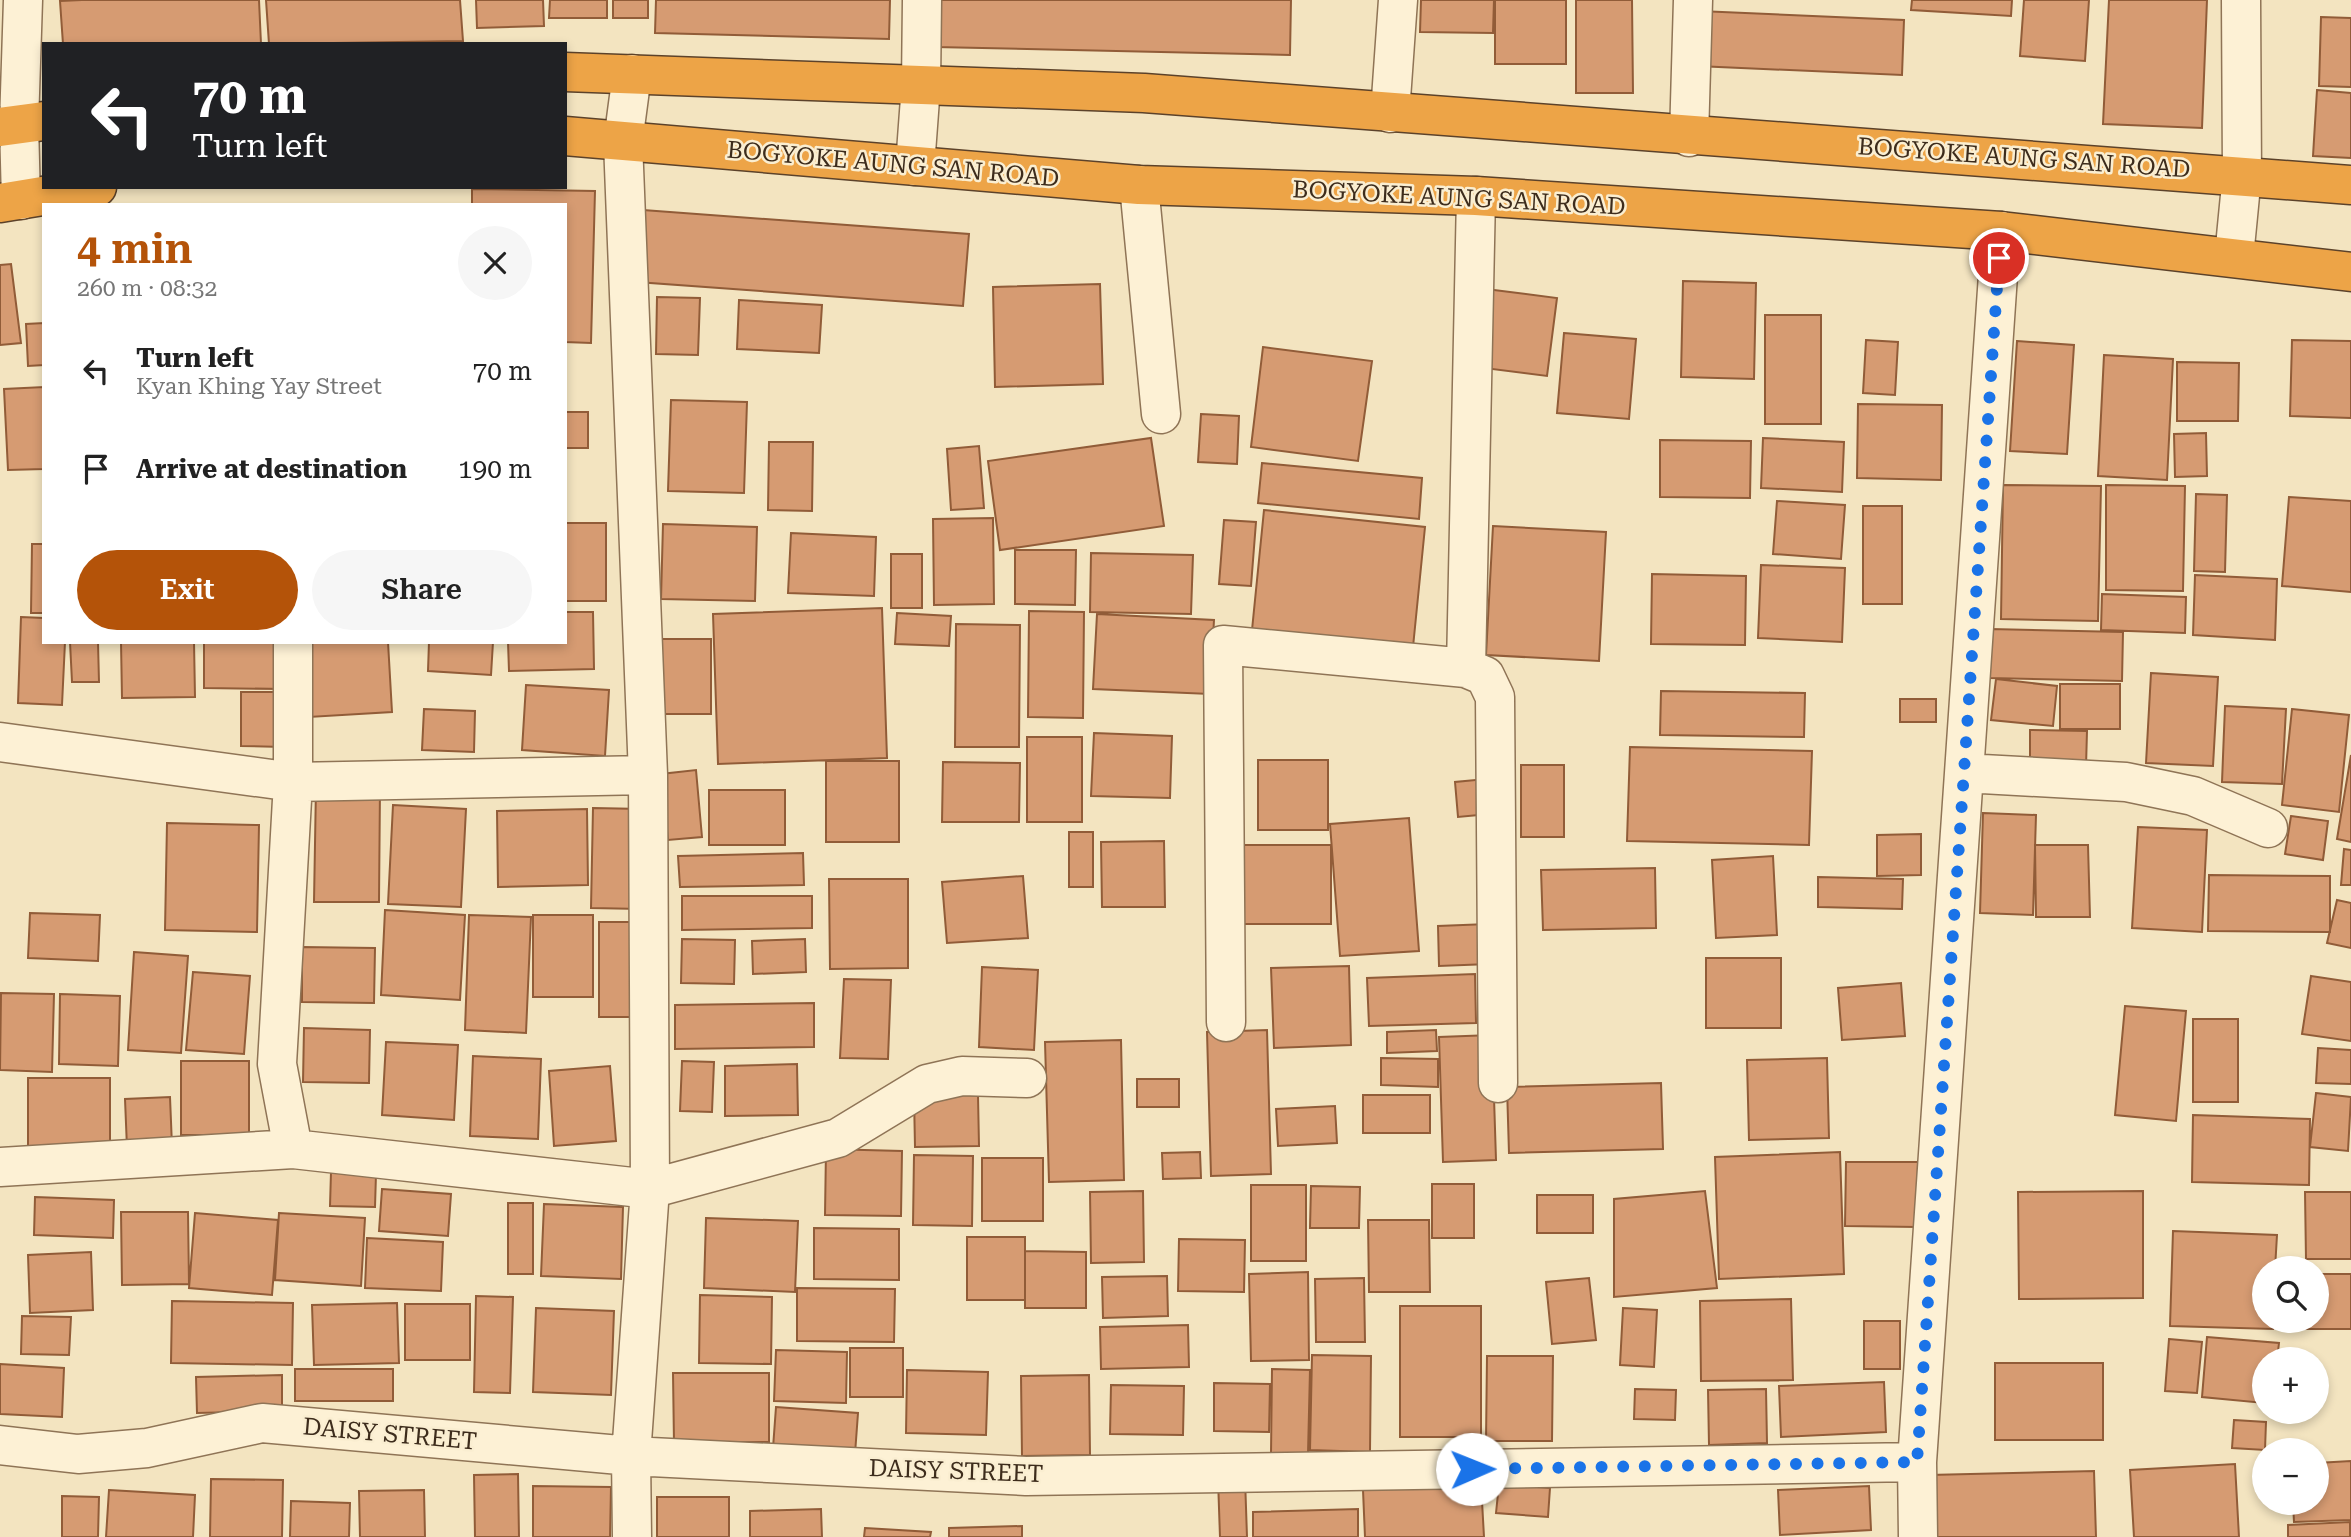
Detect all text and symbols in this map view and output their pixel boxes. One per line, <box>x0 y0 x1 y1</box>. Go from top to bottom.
text: 70 m <box>192 68 307 125</box>
icon: left <box>77 70 168 161</box>
text: Turn left <box>192 127 327 165</box>
street label: BOGYOKE AUNG SAN ROAD <box>1857 132 2191 184</box>
street label: BOGYOKE AUNG SAN ROAD <box>726 136 1060 192</box>
street label: BOGYOKE AUNG SAN ROAD <box>1292 175 1626 221</box>
text: 4 min <box>77 224 193 273</box>
button: close <box>458 226 532 300</box>
pin <box>1969 228 2029 288</box>
icon: arrive <box>1980 239 2018 277</box>
text: 260 m · 08:32 <box>77 275 217 302</box>
text: Turn left <box>136 343 254 373</box>
icon: left <box>77 352 115 390</box>
text: 70 m <box>473 356 532 386</box>
text: Kyan Khing Yay Street <box>136 373 382 400</box>
icon: arrive <box>77 450 115 488</box>
text: Arrive at destination <box>136 454 407 484</box>
text: 190 m <box>458 454 532 484</box>
button: Exit <box>77 550 298 630</box>
button: Share <box>312 550 532 630</box>
map controls <box>2252 1256 2329 1515</box>
button: search <box>2252 1256 2329 1333</box>
button: + <box>2252 1347 2329 1424</box>
street label: DAISY STREET <box>302 1412 478 1456</box>
position arrow <box>1435 1432 1509 1506</box>
button: − <box>2252 1438 2329 1515</box>
street label: DAISY STREET <box>868 1454 1044 1488</box>

